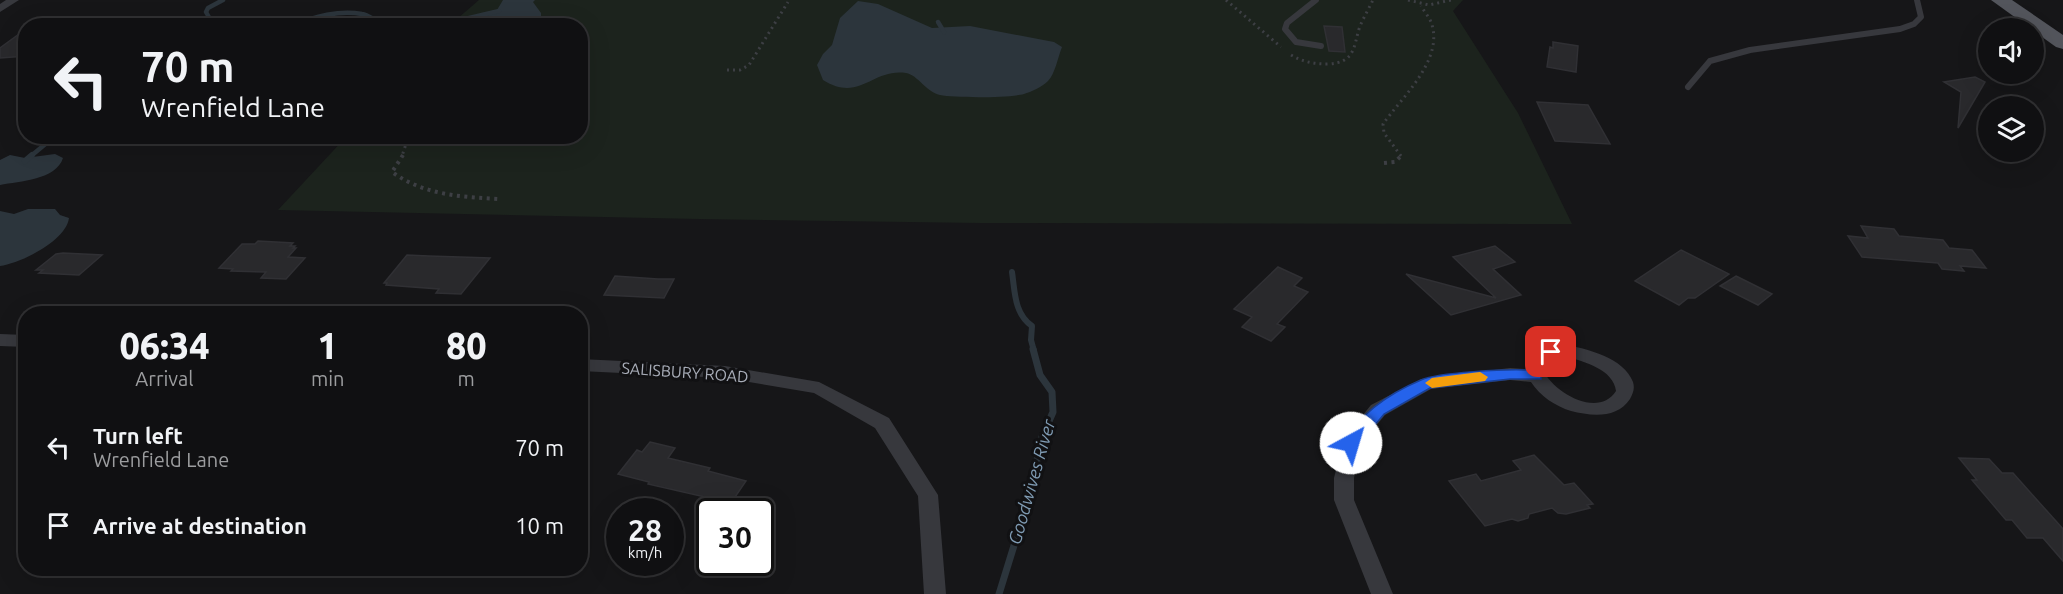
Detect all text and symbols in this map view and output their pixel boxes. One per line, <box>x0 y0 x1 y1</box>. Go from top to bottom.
map controls <box>1978 18 2044 162</box>
button: sound <box>1978 18 2044 84</box>
icon: left <box>42 42 120 120</box>
text: 70 m <box>141 43 235 90</box>
text: Wrenfield Lane <box>141 92 325 122</box>
button: layers <box>1978 96 2044 162</box>
text: 06:34 <box>119 325 210 366</box>
text: 1 <box>318 325 338 366</box>
text: 80 <box>446 325 487 366</box>
pin <box>1525 326 1576 377</box>
icon: arrive <box>1534 335 1567 368</box>
street label: SALISBURY ROAD <box>621 359 749 385</box>
text: Arrival <box>135 367 194 390</box>
text: min <box>311 367 345 390</box>
text: m <box>458 367 475 390</box>
position arrow <box>1319 411 1383 475</box>
water label: Goodwives River <box>1004 416 1059 547</box>
text: Turn left <box>93 423 183 448</box>
icon: left <box>42 431 75 464</box>
text: 70 m <box>515 435 564 460</box>
text: Wrenfield Lane <box>93 448 229 471</box>
speed limit sign: 30 <box>696 498 774 576</box>
icon: arrive <box>42 509 75 542</box>
text: Arrive at destination <box>93 513 307 538</box>
text: 10 m <box>515 513 564 538</box>
text: 28 <box>628 513 662 547</box>
text: km/h <box>628 544 662 561</box>

